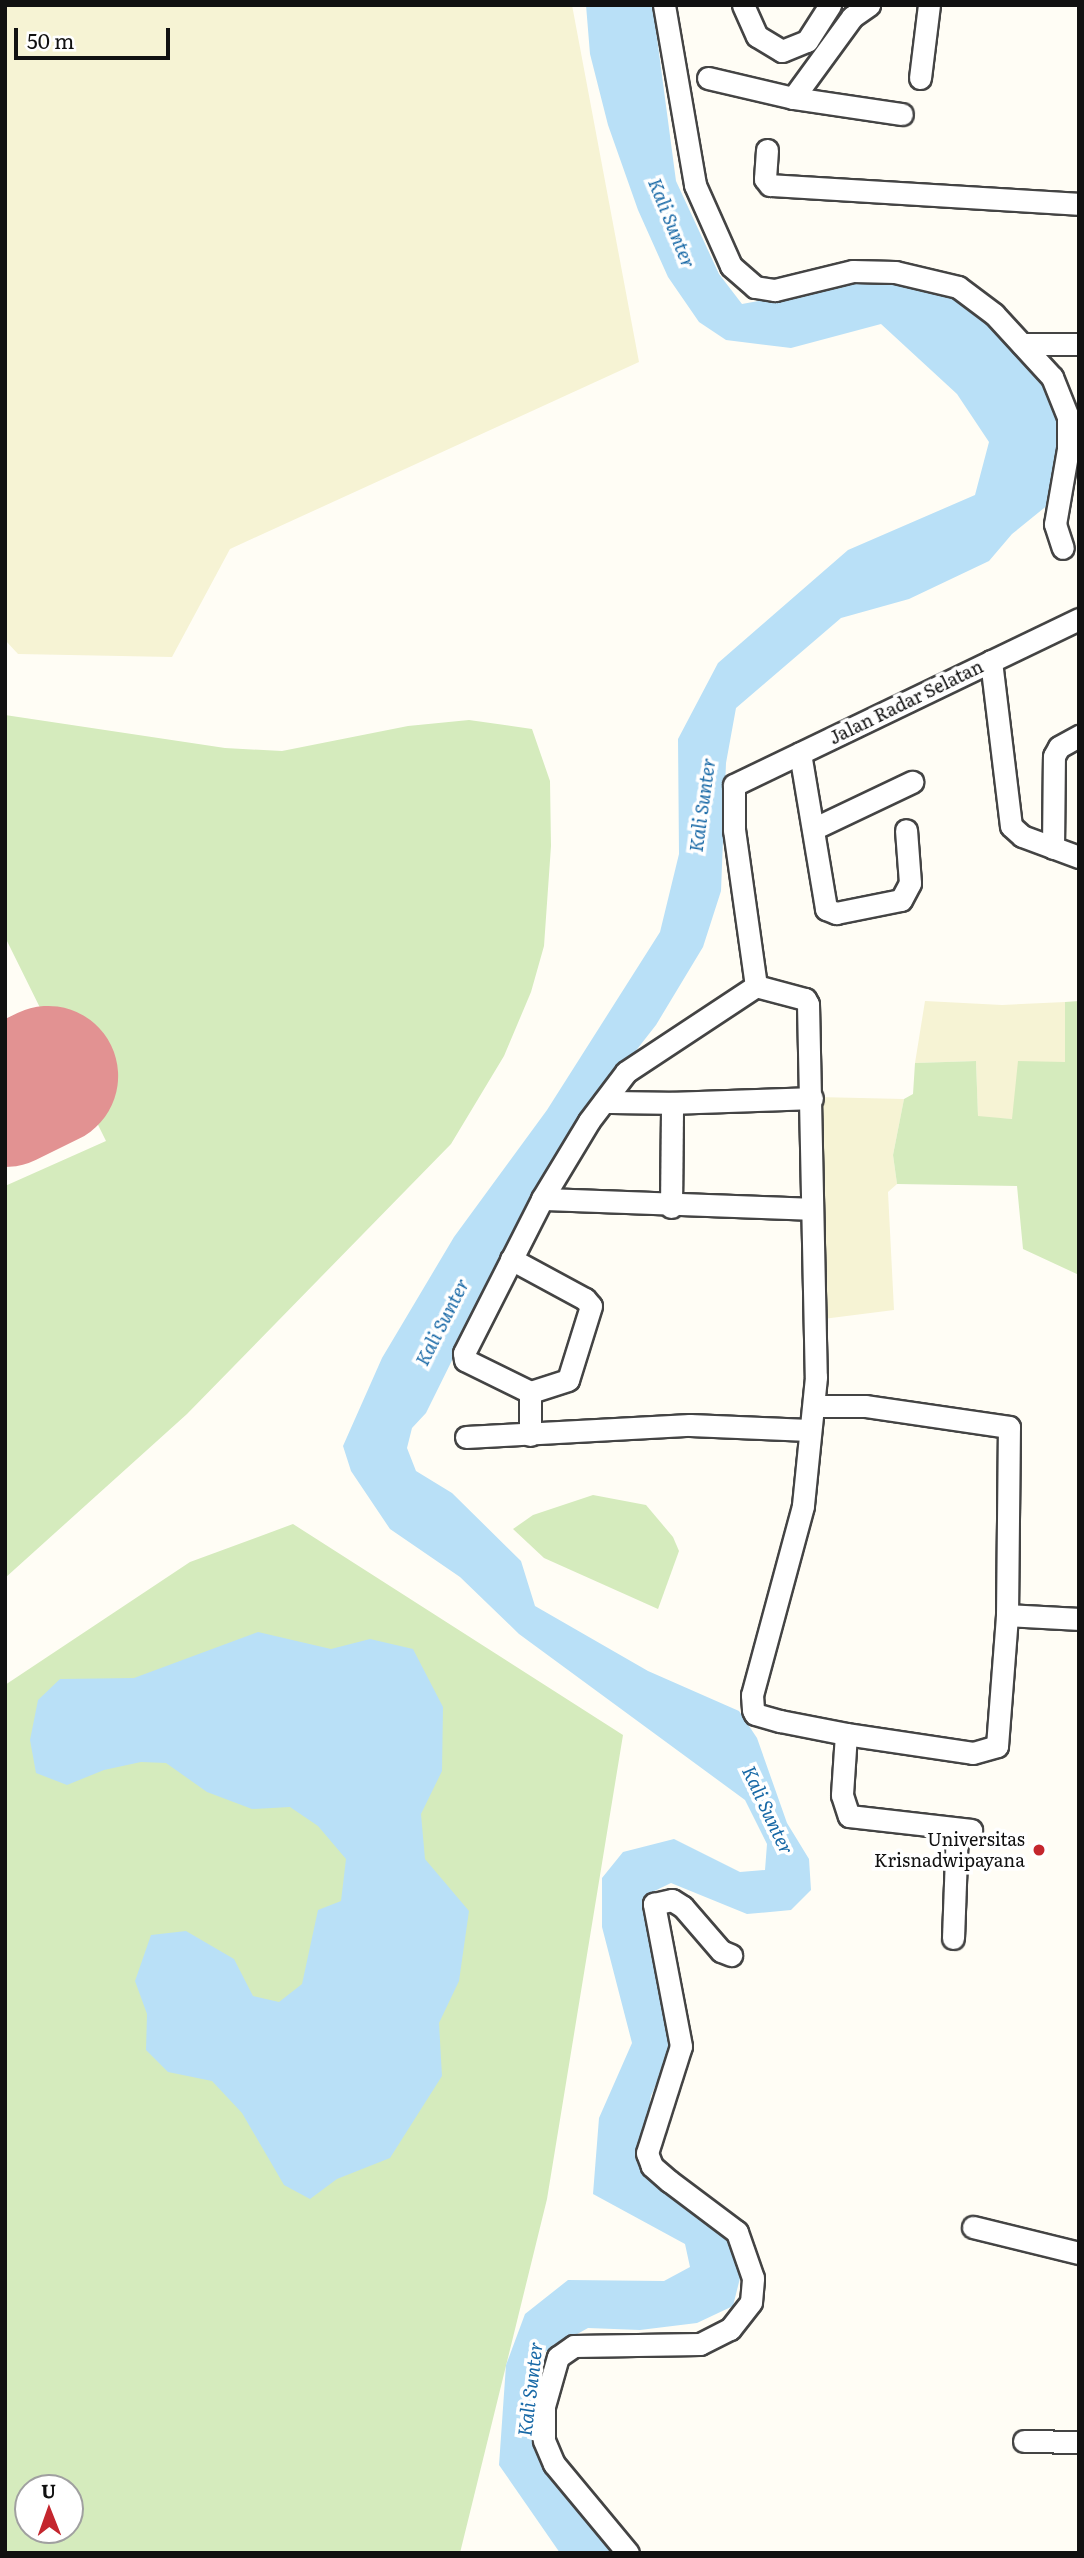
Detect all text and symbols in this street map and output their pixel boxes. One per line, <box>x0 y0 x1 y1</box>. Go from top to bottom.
scale bar <box>18 14 173 58</box>
text: 50 m <box>27 24 74 55</box>
water label: Kali Sunter <box>644 175 700 271</box>
street label: Jalan Radar Selatan <box>825 655 987 749</box>
water label: Kali Sunter <box>684 756 720 854</box>
water label: Kali Sunter <box>410 1275 474 1369</box>
water label: Kali Sunter <box>738 1762 798 1858</box>
place label: Universitas Krisnadwipayana <box>874 1829 1025 1871</box>
marker: Universitas Krisnadwipayana <box>1031 1842 1047 1858</box>
water label: Kali Sunter <box>513 2341 547 2437</box>
north arrow <box>14 2474 84 2544</box>
text: U <box>41 2476 56 2504</box>

